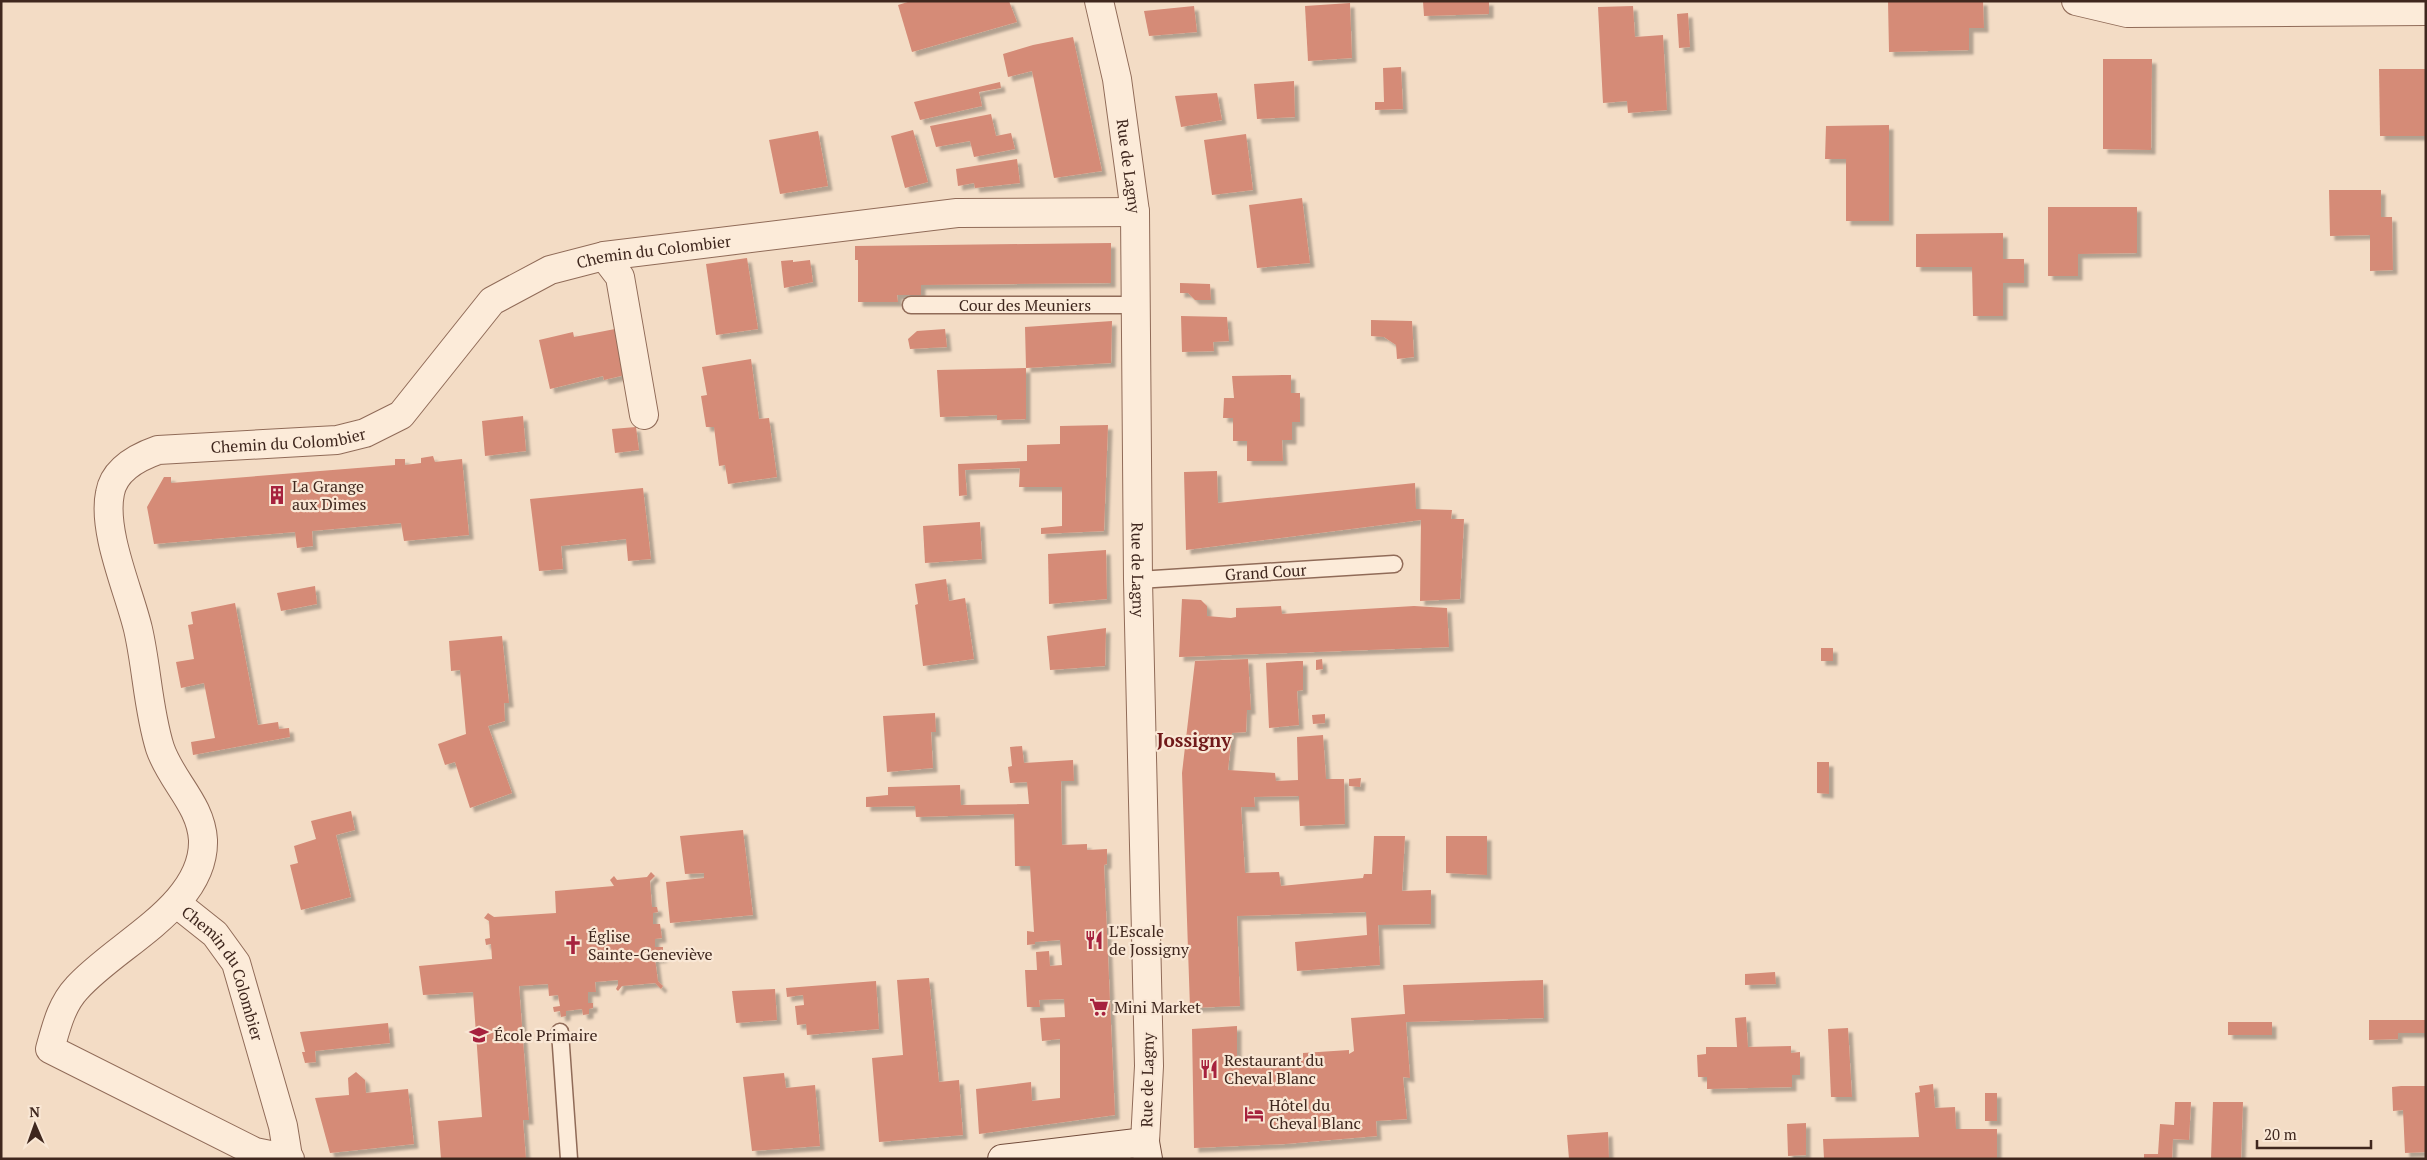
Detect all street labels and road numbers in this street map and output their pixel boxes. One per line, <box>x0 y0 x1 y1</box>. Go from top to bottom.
street label: Rue de Lagny <box>1112 118 1146 216</box>
street label: Chemin du Colombier <box>574 230 733 274</box>
street label: Cour des Meuniers <box>959 294 1091 316</box>
street label: Chemin du Colombier <box>210 422 369 458</box>
street label: Rue de Lagny <box>1127 522 1150 618</box>
street label: Grand Cour <box>1224 558 1308 586</box>
street label: Chemin du Colombier <box>177 901 269 1044</box>
street label: Rue de Lagny <box>1135 1031 1159 1128</box>

